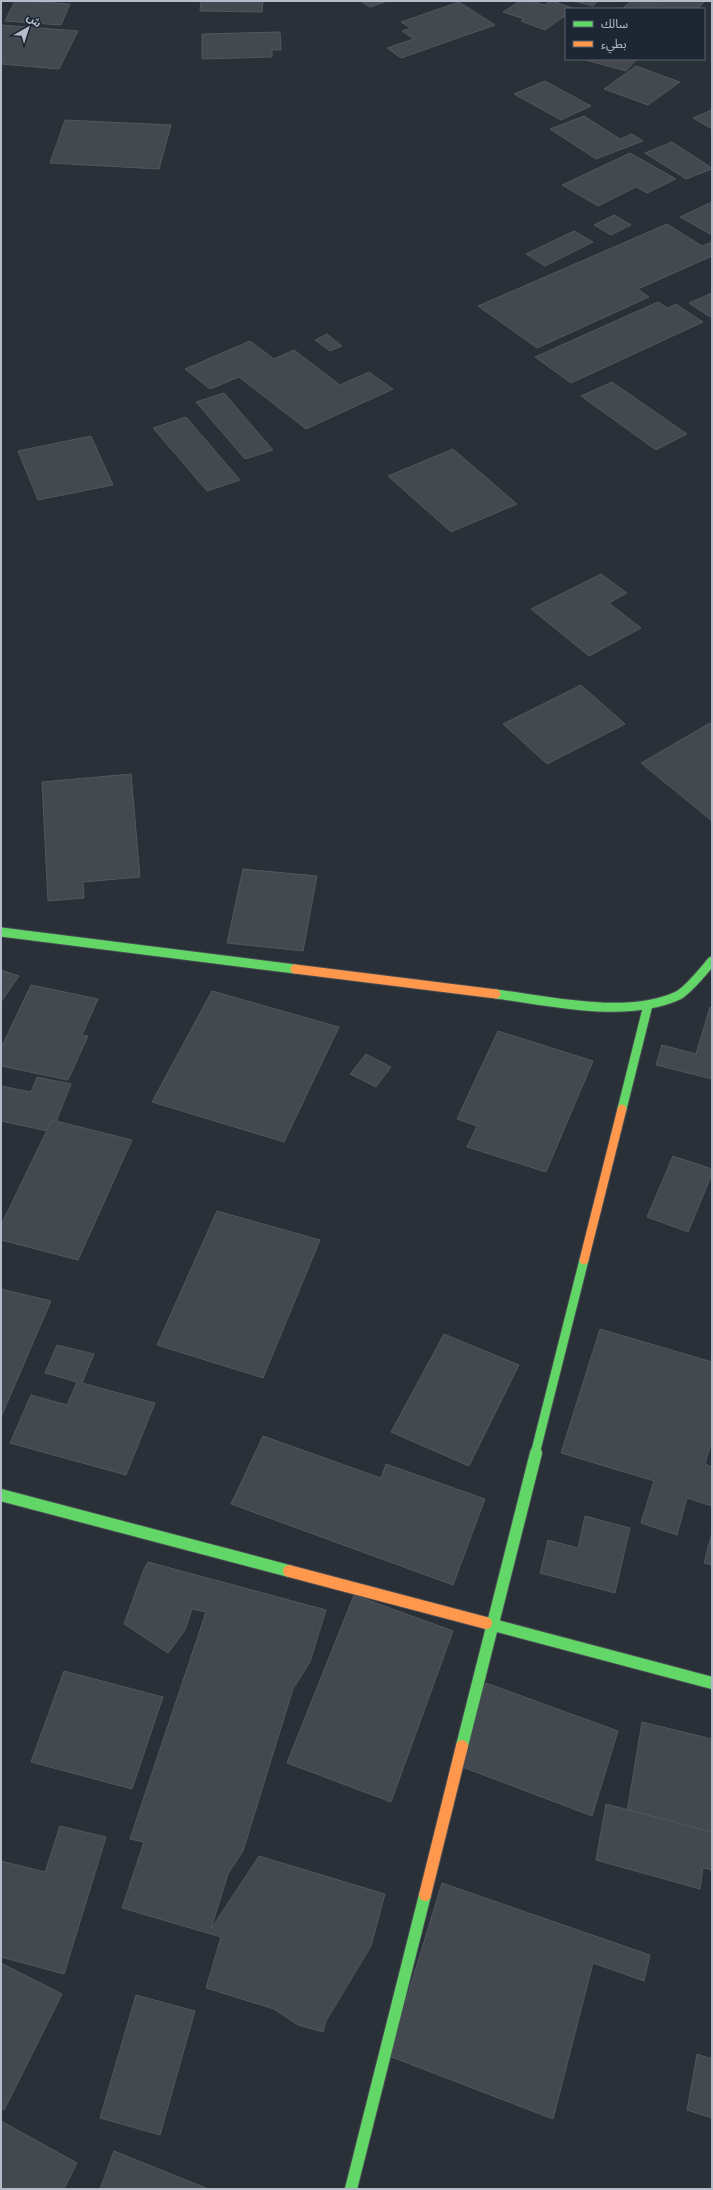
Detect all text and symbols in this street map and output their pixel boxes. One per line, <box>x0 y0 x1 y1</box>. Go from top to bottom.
north arrow <box>8 8 48 48</box>
legend <box>565 8 705 60</box>
text: ش <box>24 9 45 30</box>
text: سالك <box>601 15 628 32</box>
text: بطيء <box>601 35 627 54</box>

